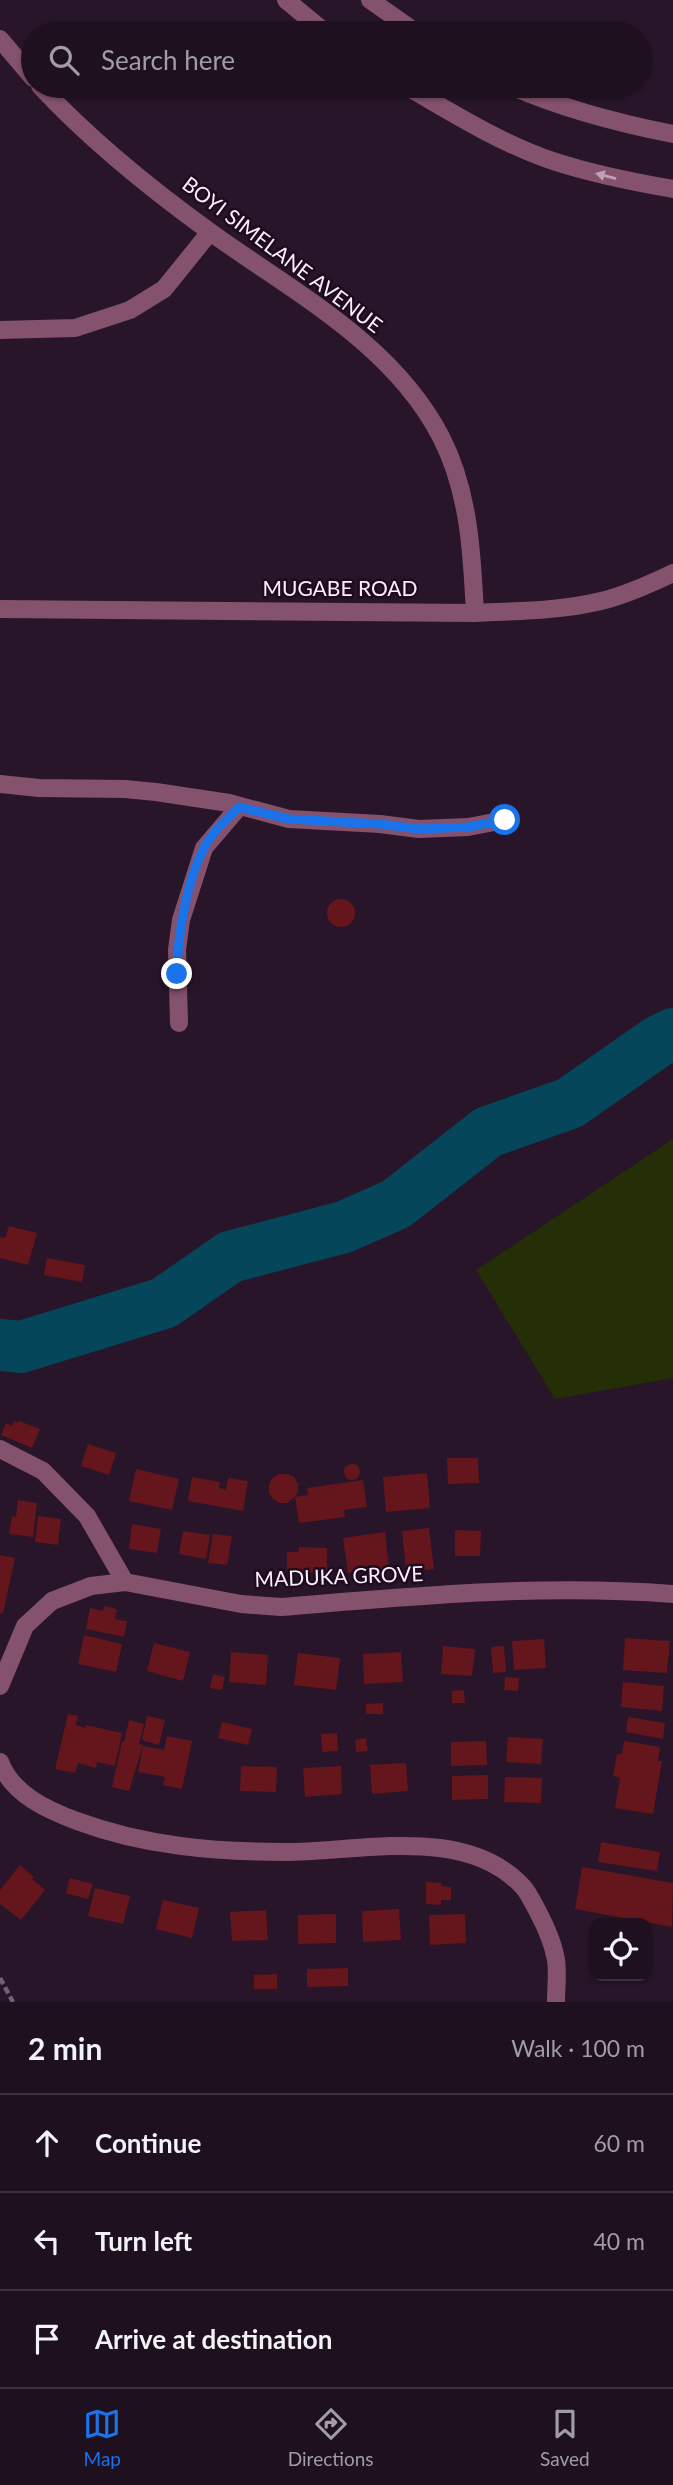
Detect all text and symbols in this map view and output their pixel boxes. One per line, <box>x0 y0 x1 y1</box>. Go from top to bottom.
search box <box>21 21 652 98</box>
icon: search <box>45 41 83 79</box>
text: Search here <box>101 44 235 76</box>
street label: BOYI SIMELANE AVENUE <box>178 170 388 337</box>
one-way arrow <box>595 170 616 180</box>
street label: MUGABE ROAD <box>262 575 418 600</box>
route start <box>489 804 520 835</box>
route end <box>161 958 192 989</box>
street label: MADUKA GROVE <box>254 1560 424 1591</box>
map controls <box>589 1918 652 1981</box>
button: locate <box>589 1918 652 1981</box>
text: 2 min <box>28 2030 102 2066</box>
text: Walk · 100 m <box>511 2034 645 2062</box>
icon: ahead <box>28 2124 66 2162</box>
text: Continue <box>95 2127 201 2159</box>
text: 60 m <box>594 2129 645 2157</box>
icon: left <box>28 2222 66 2260</box>
text: Turn left <box>95 2225 192 2257</box>
text: 40 m <box>594 2227 645 2255</box>
icon: arrive <box>28 2320 66 2358</box>
text: Arrive at destination <box>95 2323 332 2355</box>
tab: Map <box>83 2405 121 2470</box>
tab: Directions <box>288 2405 374 2470</box>
tab: Saved <box>540 2405 590 2470</box>

